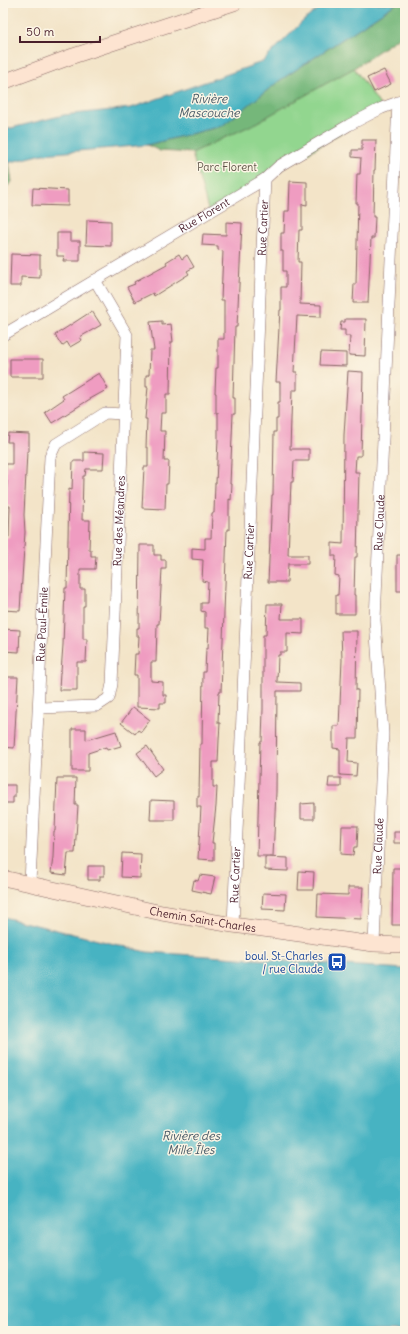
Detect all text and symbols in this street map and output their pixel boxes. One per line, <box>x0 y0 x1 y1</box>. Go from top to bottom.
scale bar <box>20 18 100 44</box>
text: 50 m <box>26 24 55 39</box>
water label: Rivière Mascouche <box>178 91 241 120</box>
park label: Parc Florent <box>197 160 257 174</box>
street label: Rue Florent <box>176 195 232 236</box>
street label: Rue Cartier <box>255 199 271 256</box>
street label: Rue des Méandres <box>110 475 128 567</box>
street label: Rue Claude <box>371 494 388 551</box>
street label: Rue Cartier <box>241 522 257 580</box>
street label: Rue Paul-Émile <box>33 586 51 662</box>
street label: Rue Claude <box>370 817 386 875</box>
street label: Rue Cartier <box>227 846 243 904</box>
street label: Chemin Saint-Charles <box>148 903 257 935</box>
place label: boul. St-Charles / rue Claude <box>245 949 323 976</box>
bus stop icon: boul. St-Charles / rue Claude <box>326 951 348 973</box>
water label: Rivière des Mille Îles <box>162 1128 222 1157</box>

